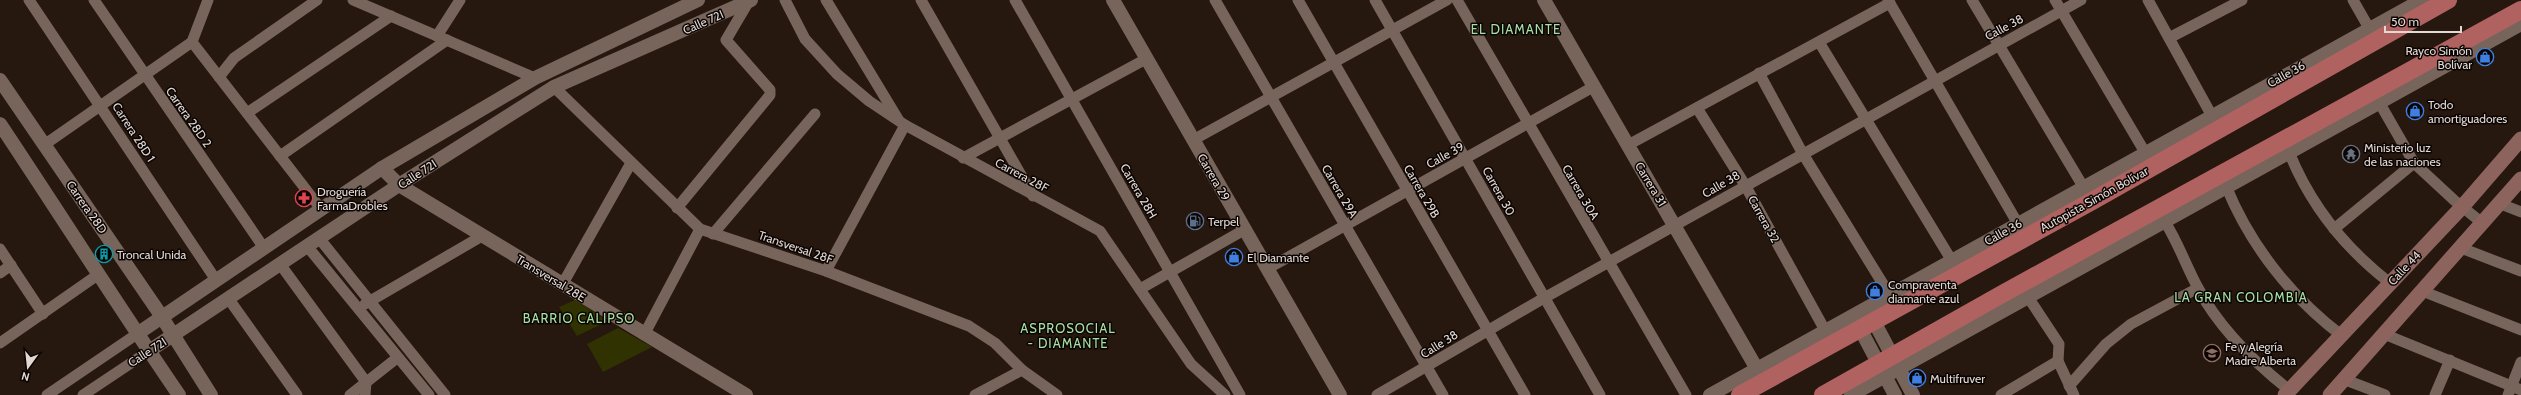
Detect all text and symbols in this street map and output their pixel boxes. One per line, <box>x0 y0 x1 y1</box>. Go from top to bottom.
street label: Calle 72I <box>680 6 726 38</box>
scale bar <box>2385 8 2461 34</box>
street label: Calle 38 <box>1982 11 2026 43</box>
text: 50 m <box>2391 14 2419 29</box>
district label: EL DIAMANTE <box>1471 21 1561 37</box>
place label: Rayco Simón Bolívar <box>2405 43 2472 72</box>
shop icon: Rayco Simón Bolívar <box>2475 47 2495 67</box>
street label: Calle 36 <box>2264 57 2308 90</box>
street label: Carrera 28D 2 <box>163 84 215 150</box>
place label: Todo amortiguadores <box>2428 97 2507 126</box>
street label: Carrera 28D 1 <box>109 99 159 165</box>
shop icon: Todo amortiguadores <box>2405 101 2425 121</box>
street label: Calle 39 <box>1423 138 1467 171</box>
place label: Ministerio luz de las naciones <box>2364 140 2441 169</box>
temple icon: Ministerio luz de las naciones <box>2341 144 2361 164</box>
street label: Carrera 29 <box>1195 151 1234 203</box>
street label: Carrera 28F <box>993 155 1052 196</box>
street label: Calle 72I <box>395 156 439 192</box>
street label: Carrera 31 <box>1632 159 1670 209</box>
street label: Carrera 28H <box>1117 161 1161 221</box>
street label: Carrera 29A <box>1319 162 1362 221</box>
street label: Carrera 29B <box>1401 162 1443 220</box>
street label: Carrera 30A <box>1559 162 1603 223</box>
street label: Autopista Simón Bolívar <box>2037 163 2151 235</box>
street label: Carrera 30 <box>1479 164 1519 218</box>
street label: Calle 38 <box>1699 167 1743 201</box>
street label: Carrera 28D <box>63 178 111 237</box>
place label: Droguería FarmaDrobles <box>317 184 388 213</box>
pharmacy icon: Droguería FarmaDrobles <box>294 188 314 208</box>
street label: Carrera 32 <box>1745 193 1783 245</box>
fuel station icon: Terpel <box>1185 211 1205 231</box>
place label: Terpel <box>1208 214 1239 229</box>
street label: Calle 36 <box>1981 215 2025 248</box>
street label: Transversal 28F <box>757 227 836 267</box>
building icon: Troncal Unida <box>94 244 114 264</box>
place label: Troncal Unida <box>117 247 186 262</box>
shop icon: El Diamante <box>1224 247 1244 267</box>
street label: Calle 44 <box>2384 248 2424 288</box>
place label: El Diamante <box>1247 250 1309 265</box>
street label: Transversal 28E <box>513 251 589 305</box>
place label: Compraventa diamante azul <box>1888 277 1959 306</box>
shop icon: Compraventa diamante azul <box>1865 281 1885 301</box>
district label: LA GRAN COLOMBIA <box>2174 289 2308 305</box>
district label: BARRIO CALIPSO <box>523 310 635 326</box>
district label: ASPROSOCIAL - DIAMANTE <box>1020 320 1116 351</box>
street label: Calle 38 <box>1417 327 1461 361</box>
street label: Calle 72I <box>125 334 169 370</box>
place label: Fe y Alegría Madre Alberta <box>2225 339 2296 368</box>
school or university icon: Fe y Alegría Madre Alberta <box>2202 343 2222 363</box>
north arrow <box>8 347 48 387</box>
shop icon: Multifruver <box>1907 368 1927 388</box>
text: N <box>20 369 31 384</box>
place label: Multifruver <box>1930 371 1985 386</box>

